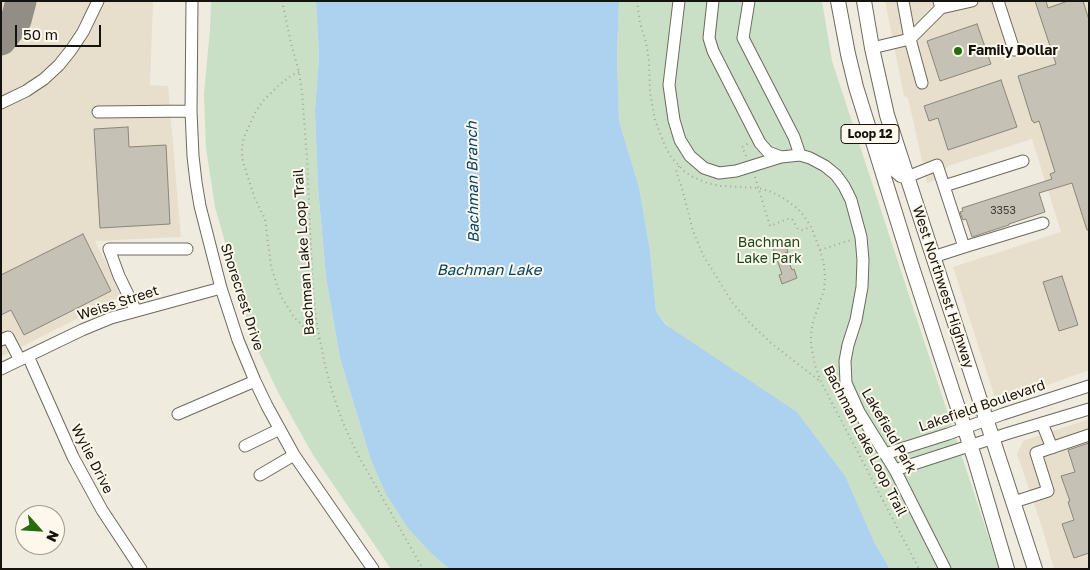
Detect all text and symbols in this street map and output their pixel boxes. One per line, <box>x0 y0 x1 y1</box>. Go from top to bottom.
scale bar <box>18 15 104 47</box>
text: 50 m <box>23 25 58 43</box>
place label: Family Dollar <box>968 43 1058 59</box>
marker: Family Dollar <box>952 45 964 57</box>
water label: Bachman Branch <box>463 121 483 243</box>
road number: Loop 12 <box>841 125 899 144</box>
street label: Bachman Lake Loop Trail <box>290 168 318 336</box>
street label: West Northwest Highway <box>909 203 977 371</box>
house number: 3353 <box>990 204 1016 218</box>
park label: Bachman Lake Park <box>736 235 802 268</box>
street label: Shorecrest Drive <box>217 241 267 353</box>
water label: Bachman Lake <box>437 261 541 279</box>
street label: Weiss Street <box>75 282 161 324</box>
street label: Bachman Lake Loop Trail <box>820 363 910 519</box>
street label: Lakefield Boulevard <box>917 376 1047 436</box>
street label: Lakefield Park <box>858 385 920 477</box>
street label: Wylie Drive <box>67 421 117 497</box>
north arrow <box>15 505 65 555</box>
text: N <box>43 528 63 545</box>

